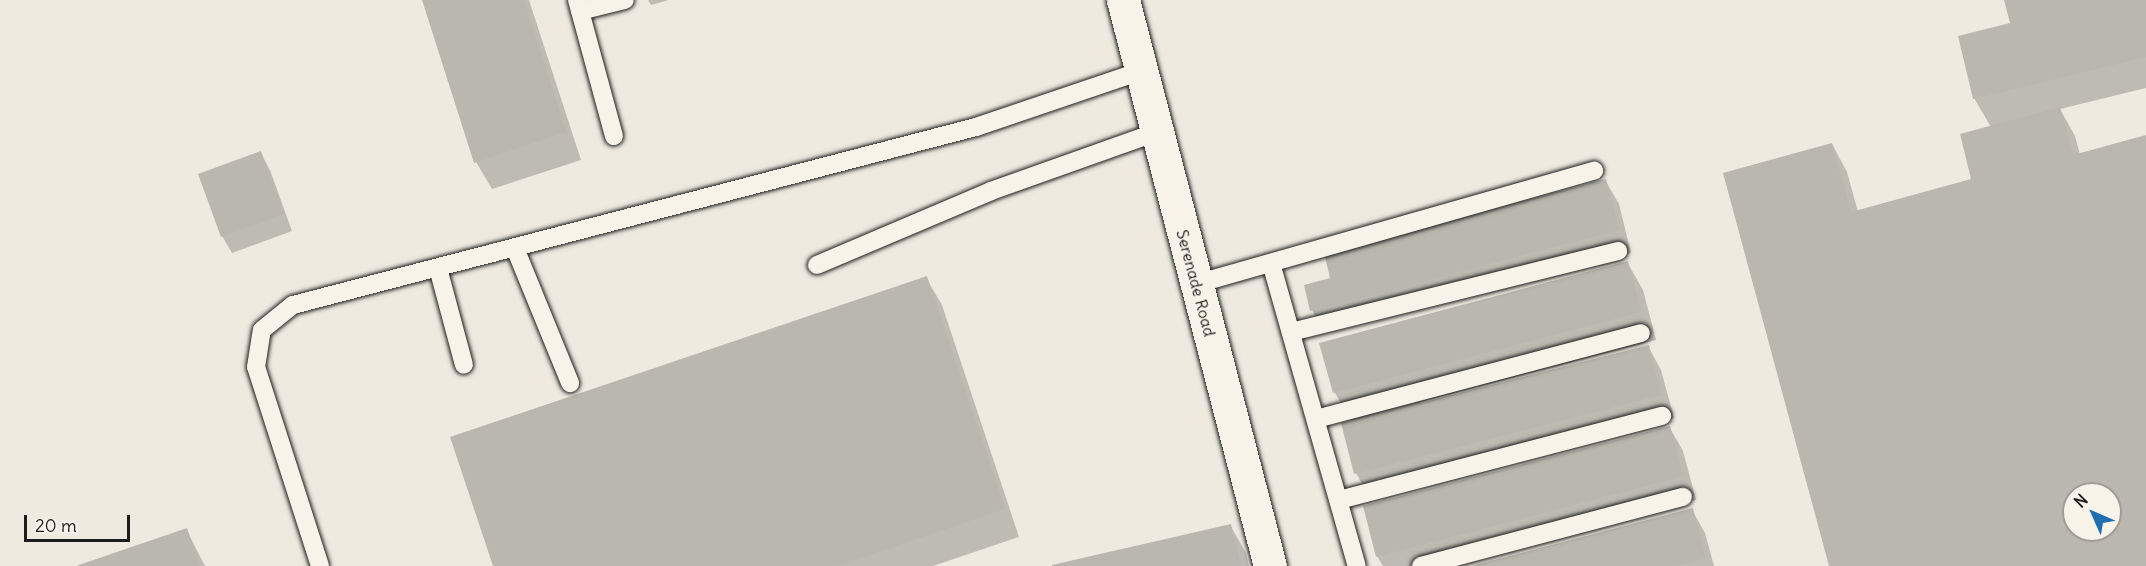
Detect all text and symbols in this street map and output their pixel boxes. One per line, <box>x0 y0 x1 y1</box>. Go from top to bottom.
street label: Serenade Road <box>1173 227 1219 339</box>
north arrow <box>2062 482 2122 542</box>
text: N <box>2070 490 2092 512</box>
scale bar <box>27 503 134 541</box>
text: 20 m <box>35 514 77 537</box>

